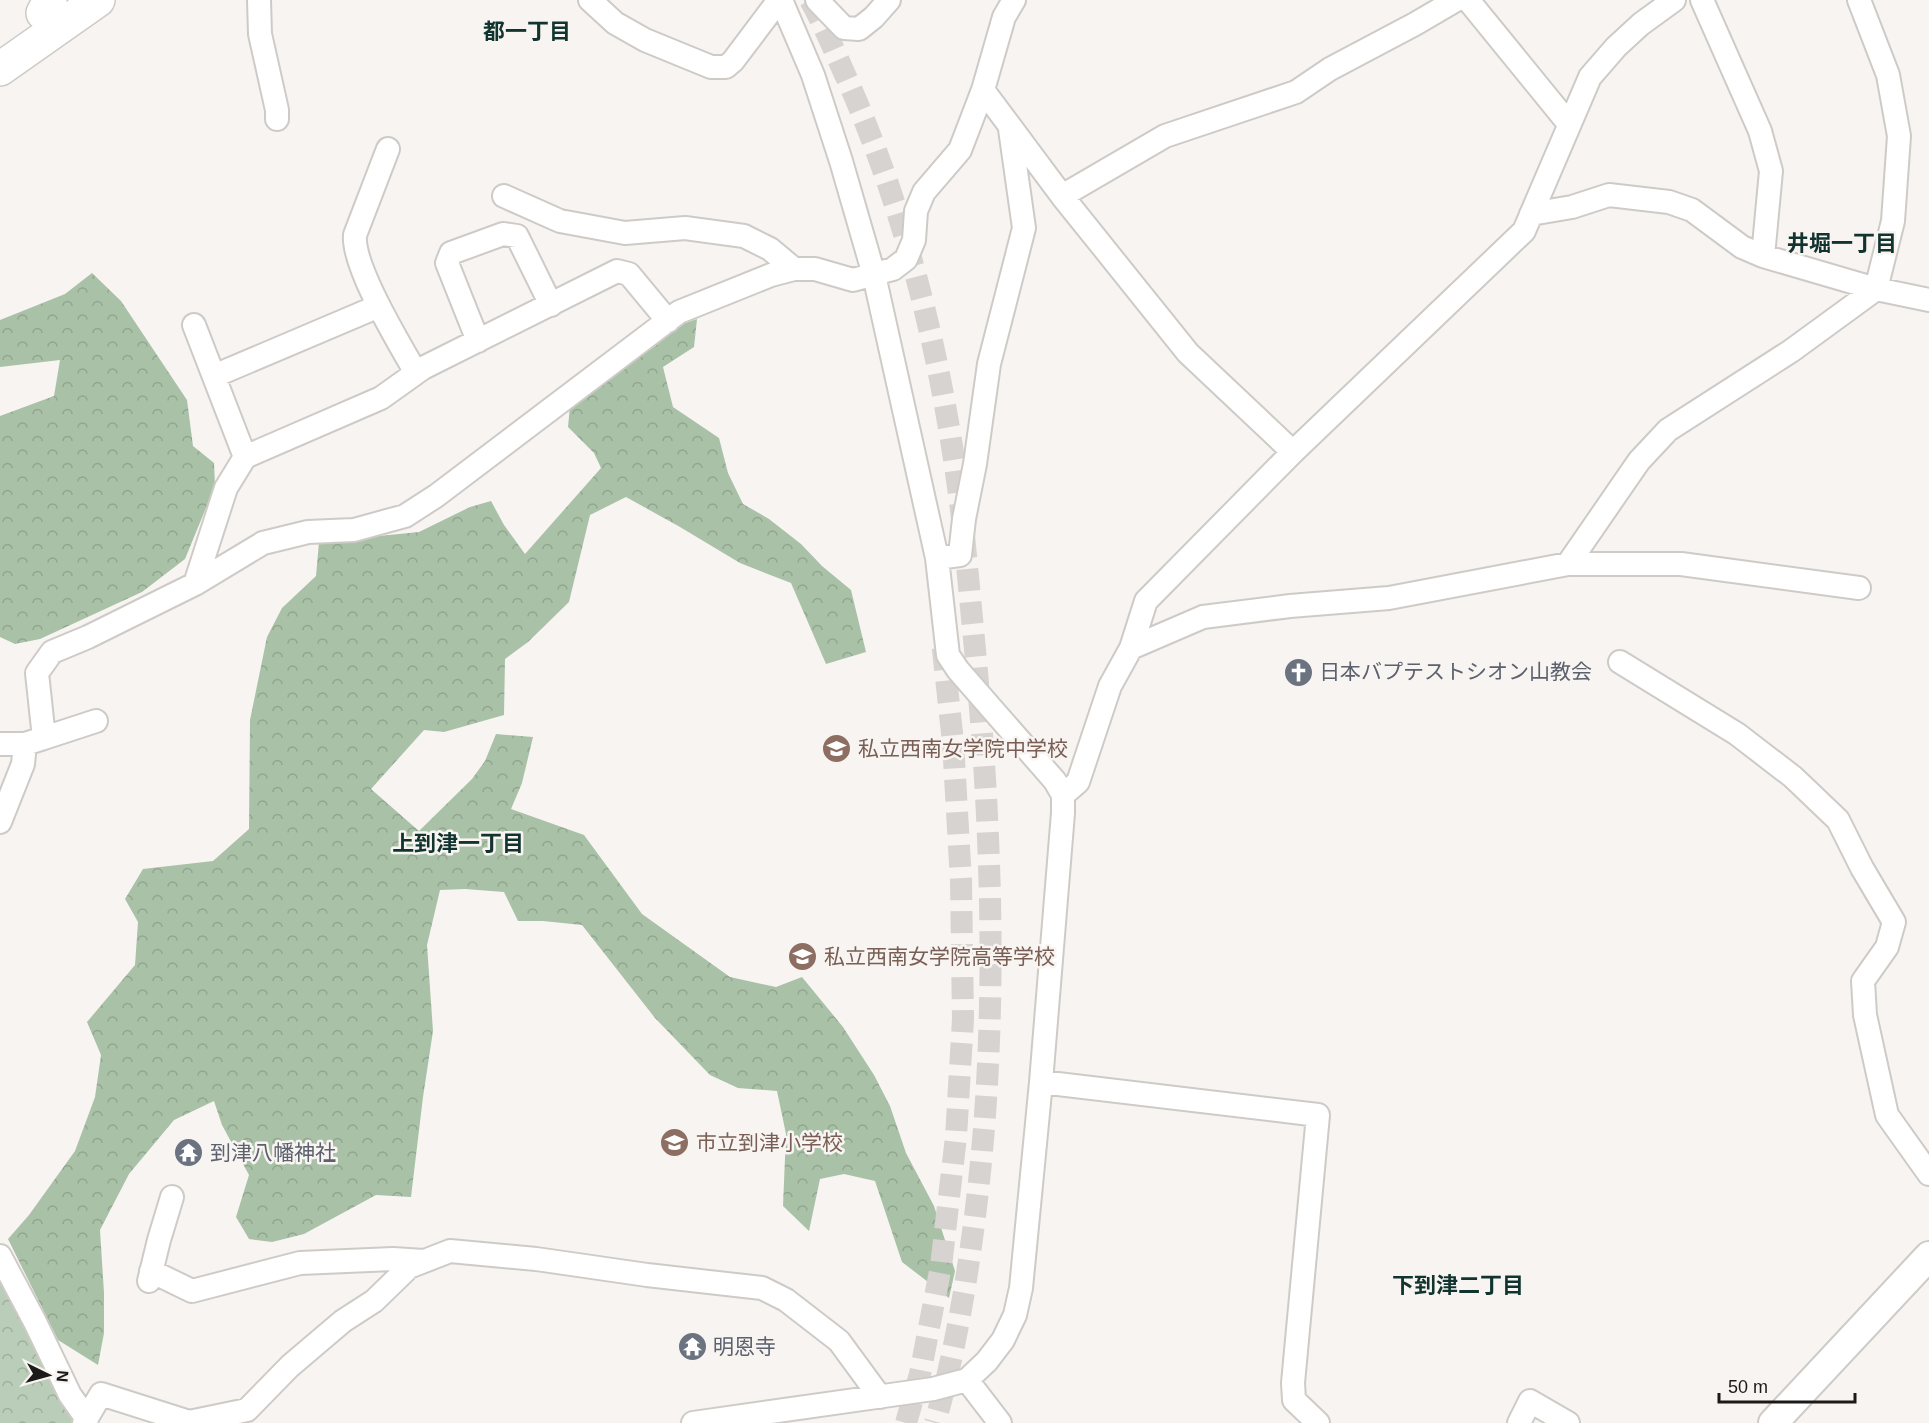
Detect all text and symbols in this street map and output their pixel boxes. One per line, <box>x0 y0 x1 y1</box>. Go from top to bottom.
district label: 都一丁目 <box>483 19 571 44</box>
district label: 井堀一丁目 <box>1787 231 1897 256</box>
church icon: 日本バプテストシオン山教会 <box>1282 656 1314 688</box>
place label: 日本バプテストシオン山教会 <box>1319 660 1592 683</box>
school or university icon: 私立西南女学院中学校 <box>821 733 853 765</box>
place label: 私立西南女学院中学校 <box>858 737 1068 760</box>
district label: 上到津一丁目 <box>392 831 524 856</box>
school or university icon: 私立西南女学院高等学校 <box>787 941 819 973</box>
place label: 私立西南女学院高等学校 <box>824 945 1055 968</box>
school or university icon: 市立到津小学校 <box>659 1127 691 1159</box>
place label: 市立到津小学校 <box>696 1131 843 1154</box>
temple icon: 到津八幡神社 <box>173 1137 205 1169</box>
place label: 到津八幡神社 <box>210 1141 336 1164</box>
district label: 下到津二丁目 <box>1392 1273 1524 1298</box>
temple icon: 明恩寺 <box>676 1331 708 1363</box>
place label: 明恩寺 <box>713 1335 776 1358</box>
north arrow <box>18 1345 78 1405</box>
scale bar <box>1719 1366 1856 1404</box>
text: N <box>53 1370 71 1383</box>
text: 50 m <box>1728 1377 1768 1397</box>

